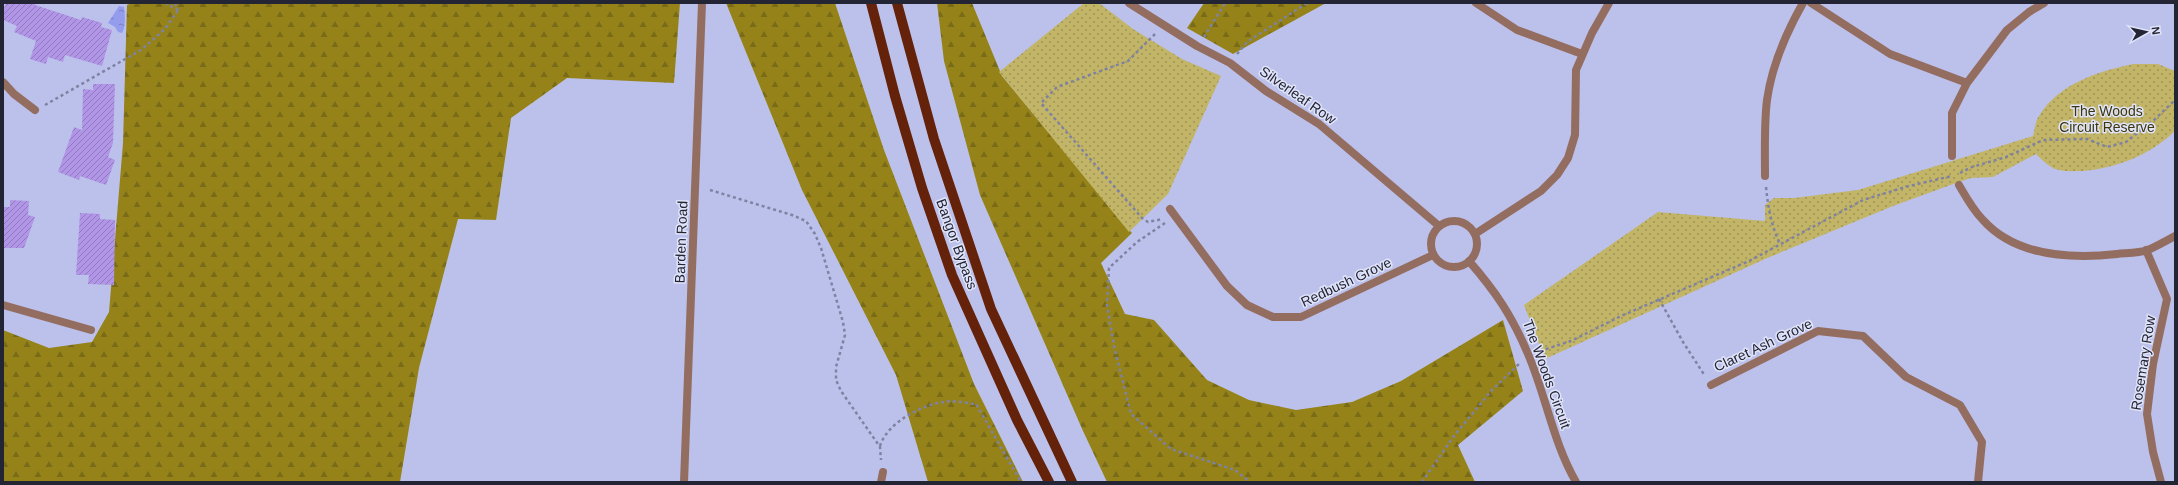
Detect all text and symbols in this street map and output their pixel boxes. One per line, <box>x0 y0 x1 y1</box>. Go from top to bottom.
north arrow <box>2126 12 2166 52</box>
text: N <box>2149 26 2162 35</box>
street label: Silverleaf Row <box>1257 63 1340 128</box>
park label: The Woods Circuit Reserve <box>2059 103 2155 135</box>
street label: Bangor Bypass <box>933 197 981 291</box>
street label: Barden Road <box>672 200 690 284</box>
street label: Redbush Grove <box>1298 254 1394 310</box>
street label: Rosemary Row <box>2128 314 2159 412</box>
street label: Claret Ash Grove <box>1711 315 1815 375</box>
street label: The Woods Circuit <box>1520 317 1574 431</box>

